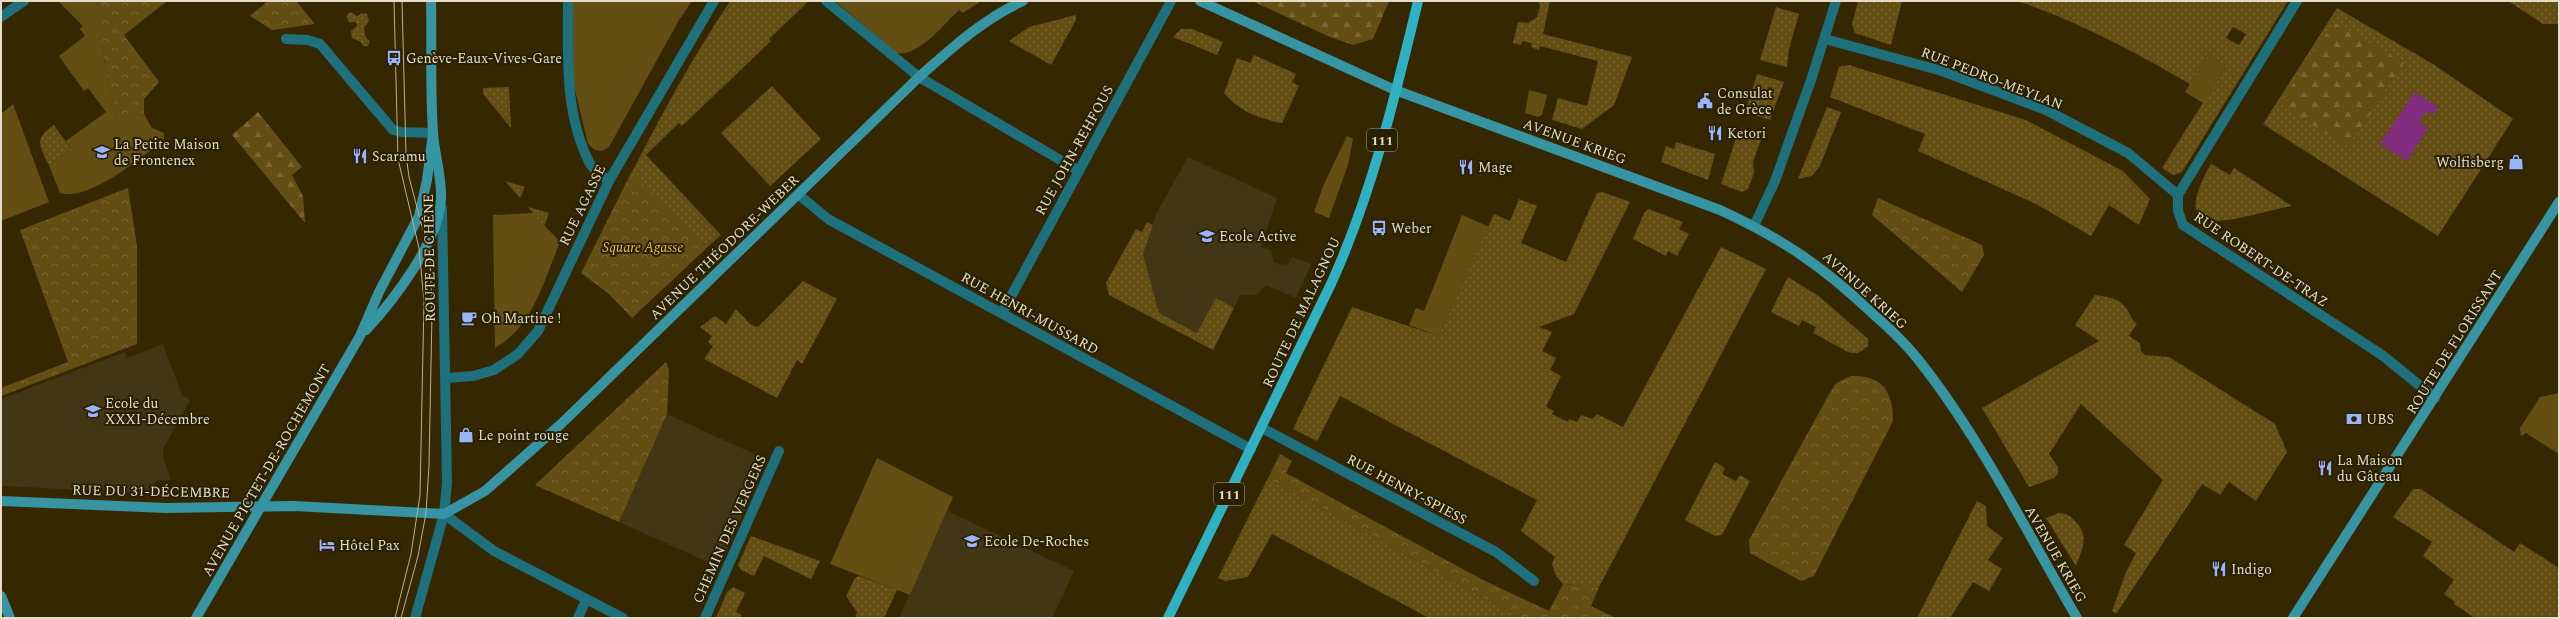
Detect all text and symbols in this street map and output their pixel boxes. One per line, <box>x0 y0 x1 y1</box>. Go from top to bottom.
street label: RUE PEDRO-MEYLAN <box>1918 42 2066 115</box>
place label: Genève-Eaux-Vives-Gare <box>406 48 562 69</box>
bus stop icon: Genève-Eaux-Vives-Gare <box>385 49 403 67</box>
street label: RUE JOHN-REHFOUS <box>1030 81 1119 219</box>
place label: Consulat de Grèce <box>1717 83 1773 120</box>
public building icon: Consulat de Grèce <box>1696 92 1714 110</box>
street label: AVENUE KRIEG <box>1520 113 1630 170</box>
place label: Ketori <box>1727 123 1766 144</box>
restaurant icon: Ketori <box>1706 124 1724 142</box>
road number: 111 <box>1367 129 1397 151</box>
place label: La Petite Maison de Frontenex <box>114 134 220 171</box>
school or university icon: La Petite Maison de Frontenex <box>93 143 111 161</box>
place label: Scaramu <box>372 146 426 167</box>
restaurant icon: Scaramu <box>351 147 369 165</box>
place label: Wolfisberg <box>2436 152 2504 173</box>
shop icon: Wolfisberg <box>2507 153 2525 171</box>
place label: Mage <box>1478 157 1513 178</box>
restaurant icon: Mage <box>1457 158 1475 176</box>
street label: RUE AGASSE <box>554 161 611 249</box>
street label: AVENUE THÉODORE-WEBER <box>645 169 804 325</box>
street label: ROUTE DE CHÊNE <box>418 194 441 322</box>
street label: RUE ROBERT-DE-TRAZ <box>2189 207 2332 312</box>
place label: Weber <box>1391 218 1432 239</box>
bus stop icon: Weber <box>1370 219 1388 237</box>
place label: Ecole Active <box>1219 226 1297 247</box>
school or university icon: Ecole Active <box>1198 227 1216 245</box>
street label: ROUTE DE MALAGNOU <box>1257 233 1346 391</box>
park label: Square Agasse <box>603 237 683 258</box>
street label: AVENUE KRIEG <box>1817 246 1912 335</box>
street label: ROUTE DE FLORISSANT <box>2401 266 2507 418</box>
street label: RUE HENRI-MUSSARD <box>957 267 1102 360</box>
place label: Oh Martine ! <box>481 308 561 329</box>
cafe icon: Oh Martine ! <box>460 309 478 327</box>
street label: AVENUE PICTET-DE-ROCHEMONT <box>197 360 336 581</box>
place label: Ecole du XXXI-Décembre <box>105 393 210 430</box>
school or university icon: Ecole du XXXI-Décembre <box>84 402 102 420</box>
place label: UBS <box>2366 409 2394 430</box>
bank icon: UBS <box>2345 410 2363 428</box>
place label: Le point rouge <box>478 425 569 446</box>
shop icon: Le point rouge <box>457 426 475 444</box>
street label: RUE HENRY-SPIESS <box>1343 449 1471 530</box>
place label: La Maison du Gâteau <box>2337 450 2403 487</box>
street label: CHEMIN DES VERGERS <box>687 452 772 607</box>
restaurant icon: La Maison du Gâteau <box>2316 459 2334 477</box>
street label: RUE DU 31-DÉCEMBRE <box>72 480 230 503</box>
road number: 111 <box>1214 483 1244 505</box>
street label: AVENUE KRIEG <box>2019 502 2092 607</box>
place label: Ecole De-Roches <box>984 531 1089 552</box>
school or university icon: Ecole De-Roches <box>963 532 981 550</box>
place label: Hôtel Pax <box>339 535 400 556</box>
hotel icon: Hôtel Pax <box>318 536 336 554</box>
place label: Indigo <box>2231 559 2272 580</box>
restaurant icon: Indigo <box>2210 560 2228 578</box>

